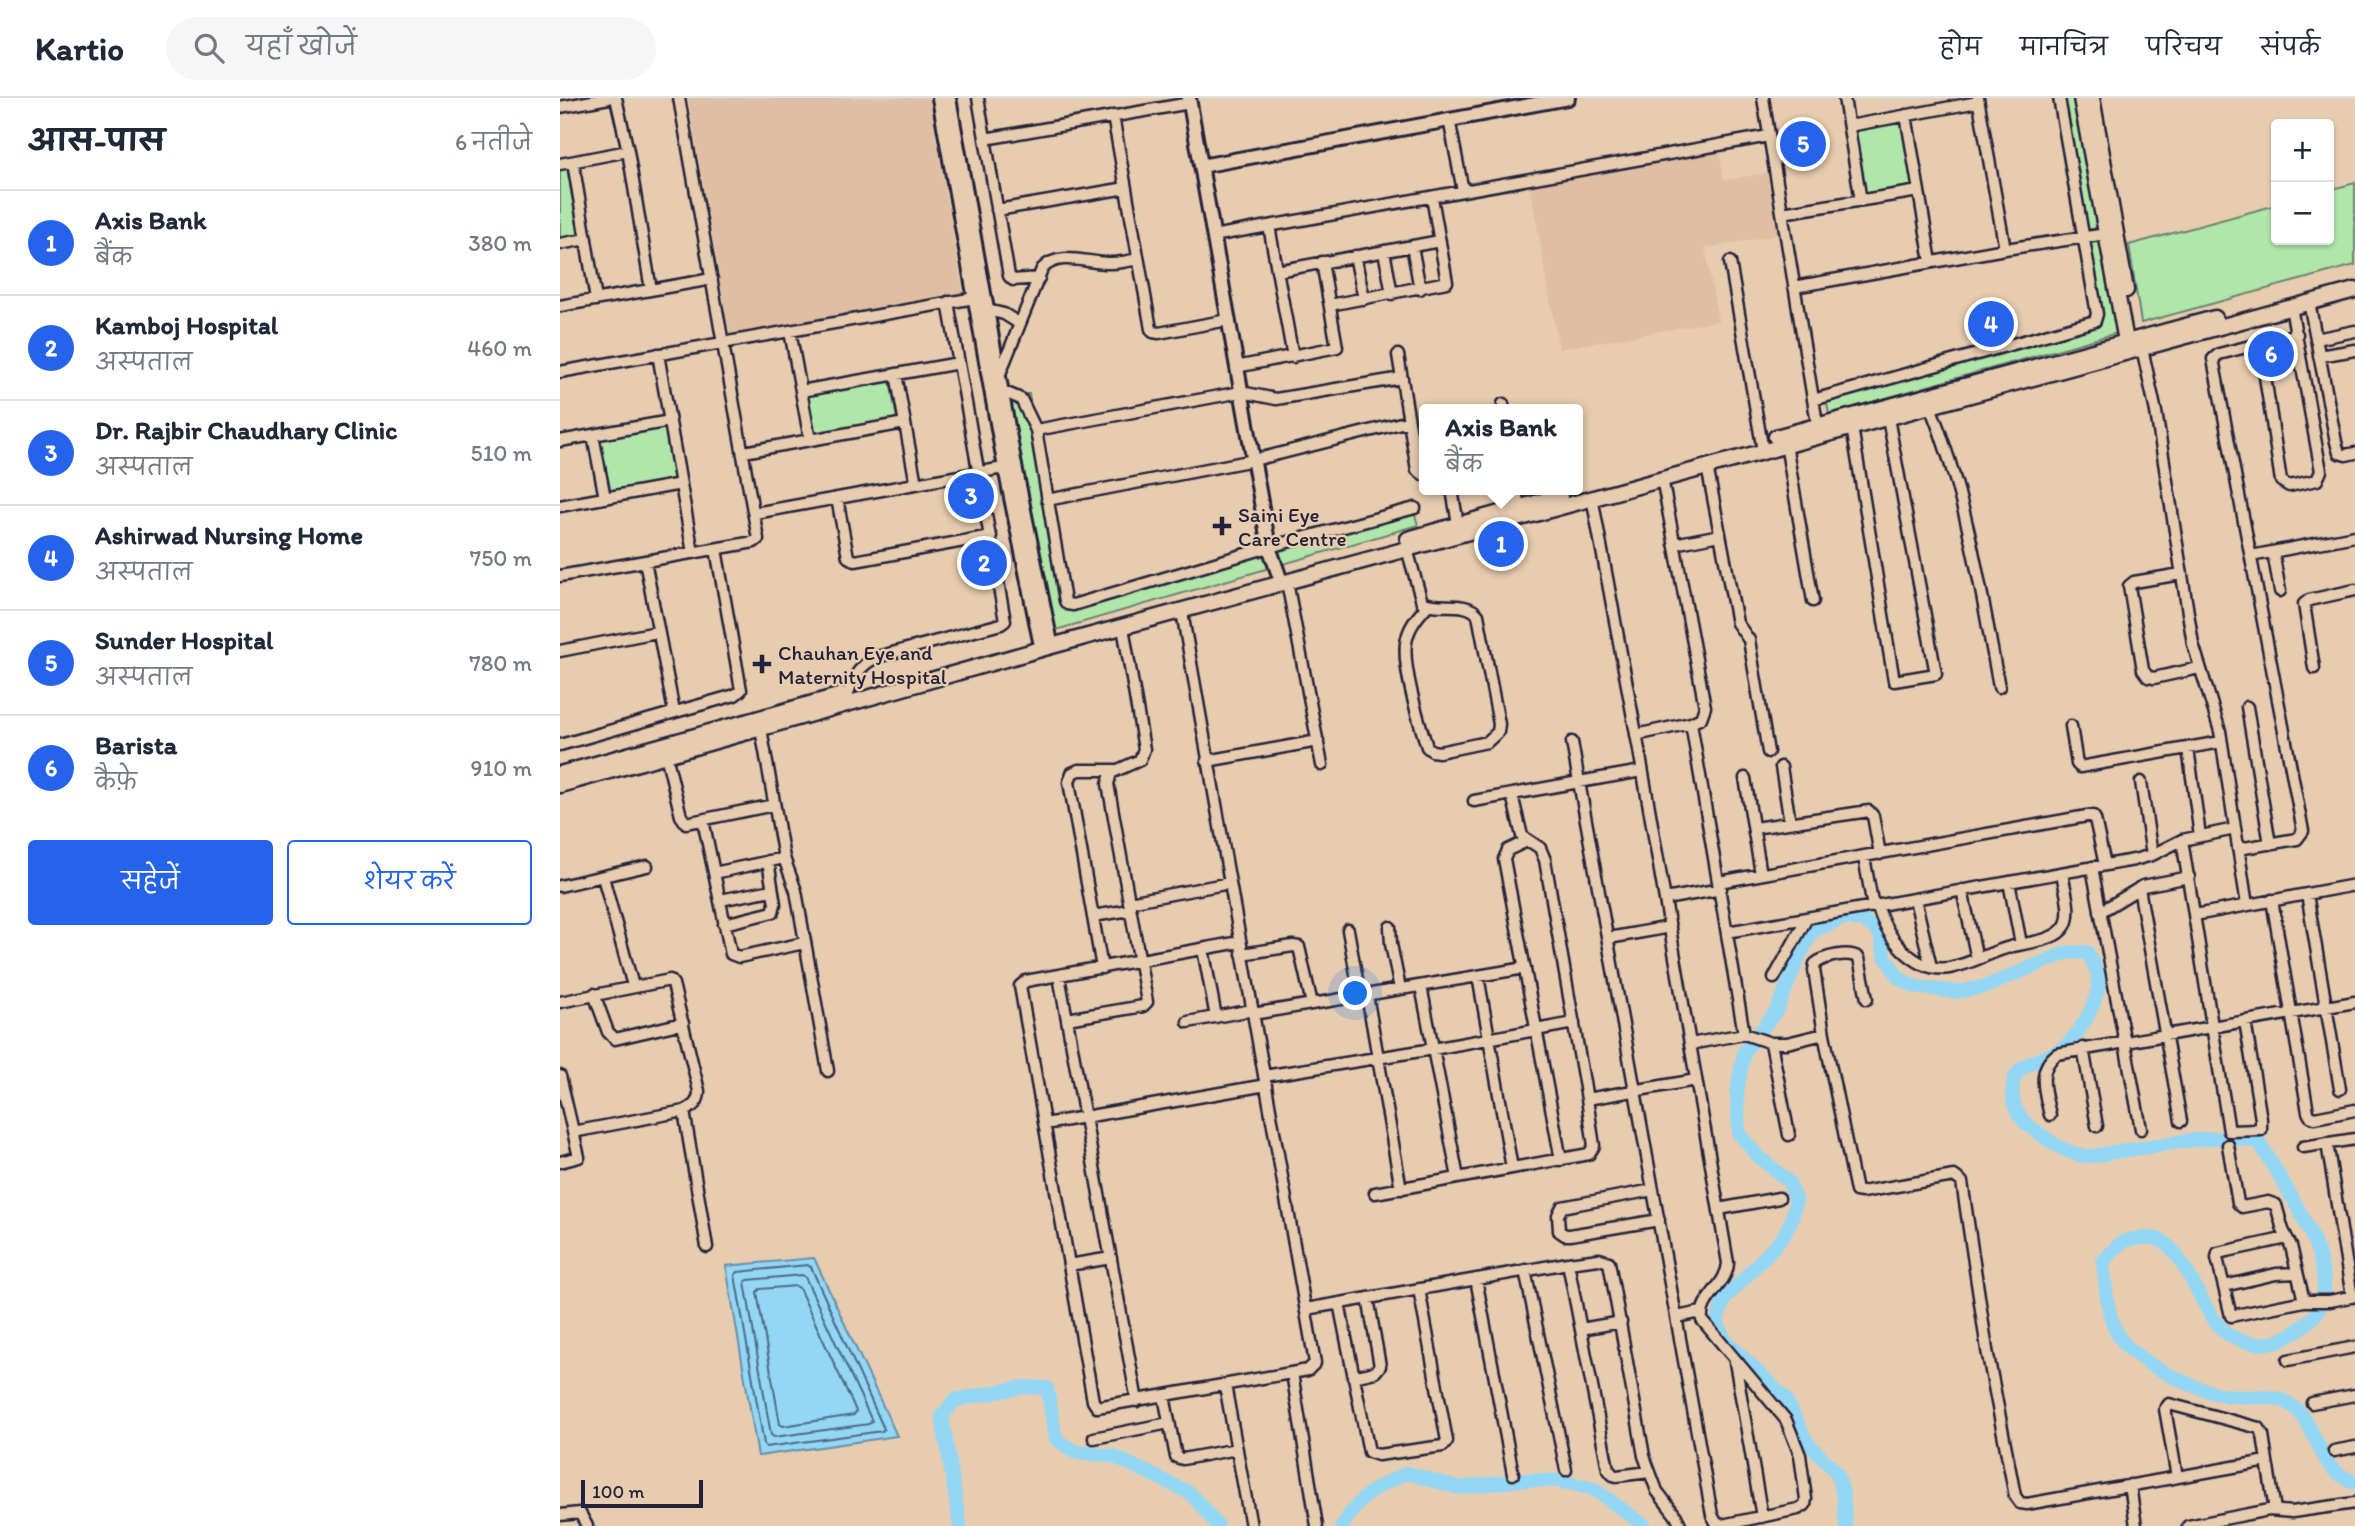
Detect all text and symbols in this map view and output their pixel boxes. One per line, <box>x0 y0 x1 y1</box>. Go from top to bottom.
search box <box>166 17 656 80</box>
text: Kartio <box>35 29 124 68</box>
icon: search <box>190 29 228 67</box>
text: यहाँ खोजें <box>246 30 357 62</box>
text: होम <box>1939 32 1982 61</box>
text: मानचित्र <box>2020 32 2108 61</box>
text: परिचय <box>2146 32 2222 61</box>
text: संपर्क <box>2260 32 2320 61</box>
pin: 5 <box>1780 118 1826 170</box>
map controls <box>2271 119 2334 245</box>
button: + <box>2271 119 2334 182</box>
text: आस-पास <box>28 122 165 159</box>
text: 6 नतीजे <box>455 128 532 156</box>
button: − <box>2271 182 2334 245</box>
text: Axis Bank <box>95 204 206 236</box>
text: 1 <box>46 229 56 257</box>
text: 380 m <box>468 229 532 257</box>
text: बैंक <box>95 243 132 271</box>
pin: 4 <box>1968 298 2014 350</box>
text: Kamboj Hospital <box>95 309 278 341</box>
pin: 6 <box>2248 328 2294 380</box>
text: 2 <box>45 334 57 362</box>
text: 460 m <box>467 334 532 362</box>
text: अस्पताल <box>95 348 193 376</box>
popup <box>1419 404 1583 495</box>
text: Axis Bank <box>1445 411 1557 443</box>
text: Dr. Rajbir Chaudhary Clinic <box>95 414 397 446</box>
text: 3 <box>45 439 57 467</box>
text: 510 m <box>471 439 532 467</box>
text: बैंक <box>1445 450 1483 478</box>
text: अस्पताल <box>95 453 193 481</box>
pin: 3 <box>948 470 994 522</box>
place label: Saini Eye Care Centre <box>1238 502 1347 551</box>
marker: Saini Eye Care Centre <box>1212 516 1232 536</box>
pin: 1 <box>1478 518 1524 570</box>
text: Ashirwad Nursing Home <box>95 519 363 551</box>
pin: 2 <box>961 537 1007 589</box>
text: 4 <box>44 544 58 572</box>
text: 750 m <box>470 544 532 572</box>
text: अस्पताल <box>95 558 193 586</box>
text: Sunder Hospital <box>95 624 273 656</box>
place label: Chauhan Eye and Maternity Hospital <box>778 640 947 689</box>
text: 5 <box>45 649 57 677</box>
text: 780 m <box>469 649 532 677</box>
marker: Chauhan Eye and Maternity Hospital <box>752 654 772 674</box>
text: अस्पताल <box>95 663 193 691</box>
text: Barista <box>95 729 177 761</box>
text: 6 <box>45 754 57 782</box>
text: 910 m <box>471 754 532 782</box>
text: कैफ़े <box>95 768 137 796</box>
button: सहेजें <box>28 840 273 925</box>
button: शेयर करें <box>287 840 532 925</box>
your location <box>1338 976 1372 1010</box>
scale bar <box>581 1477 704 1509</box>
text: 100 m <box>592 1480 644 1503</box>

